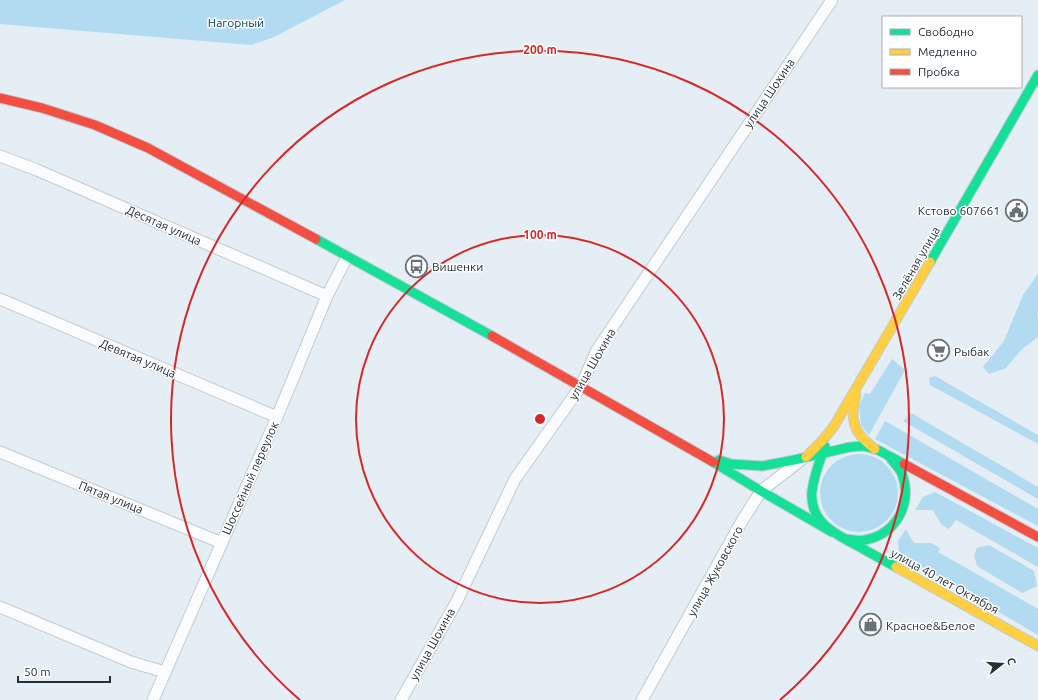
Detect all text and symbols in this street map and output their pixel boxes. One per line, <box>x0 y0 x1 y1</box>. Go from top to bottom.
park label: Нагорный <box>208 16 264 29</box>
legend <box>882 16 1022 88</box>
text: Свободно <box>918 25 974 38</box>
text: 200 m <box>523 43 557 56</box>
text: Медленно <box>918 45 977 58</box>
street label: улица Шохина <box>741 56 797 130</box>
text: Пробка <box>918 65 960 78</box>
public building icon: Кстово 607661 <box>1003 197 1029 223</box>
street label: Десятая улица <box>125 203 203 247</box>
place label: Кстово 607661 <box>918 204 1000 217</box>
street label: Зелёная улица <box>890 224 942 302</box>
text: 100 m <box>523 228 557 241</box>
bus stop icon: Вишенки <box>404 253 430 279</box>
place label: Вишенки <box>432 260 483 273</box>
street label: улица Шохина <box>566 326 618 402</box>
street label: Девятая улица <box>98 336 178 380</box>
supermarket icon: Рыбак <box>926 338 952 364</box>
place label: Рыбак <box>954 345 989 358</box>
centre of rings <box>533 412 547 426</box>
street label: Шоссейный переулок <box>219 419 281 537</box>
street label: Пятая улица <box>77 478 145 516</box>
street label: улица Жуковского <box>685 524 745 618</box>
street label: улица 40 лет Октября <box>889 546 1001 616</box>
street label: улица Шохина <box>407 606 457 682</box>
shop icon: Красное&Белое <box>858 612 884 638</box>
place label: Красное&Белое <box>886 619 975 632</box>
north arrow <box>982 644 1022 684</box>
text: С <box>1005 656 1018 666</box>
scale bar <box>18 658 110 684</box>
text: 50 m <box>24 665 51 678</box>

